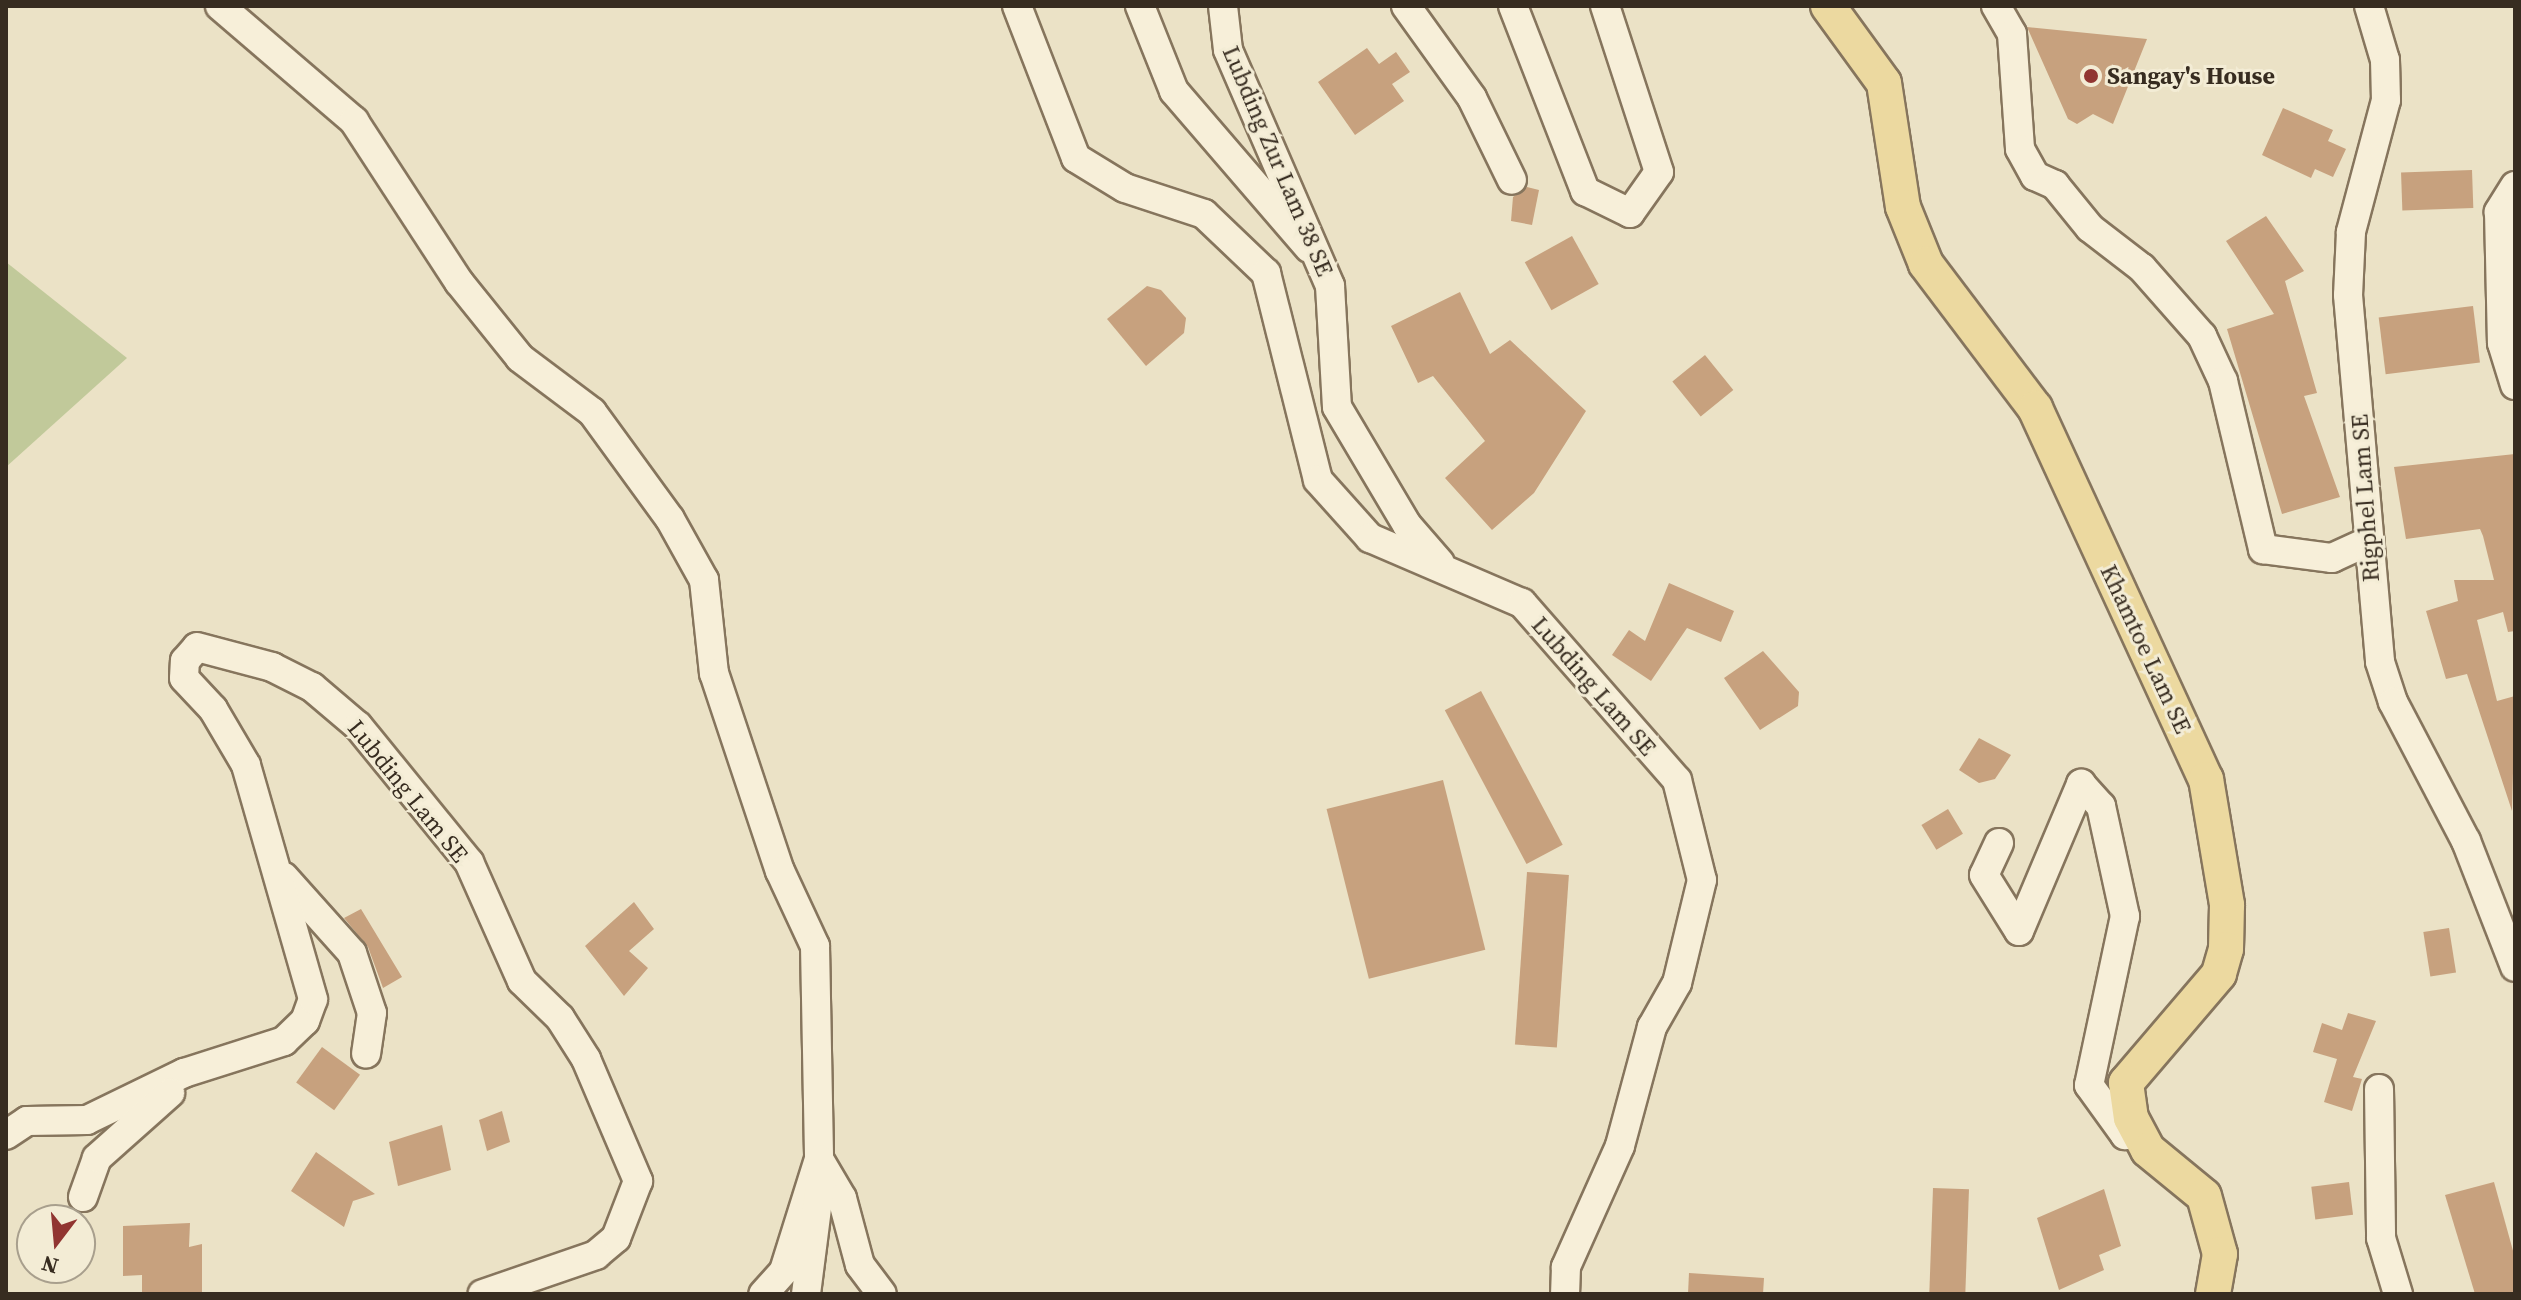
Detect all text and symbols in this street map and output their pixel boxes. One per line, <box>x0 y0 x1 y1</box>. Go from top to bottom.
street label: Lubding Zur Lam 38 SE <box>1216 42 1340 280</box>
place label: Sangay's House <box>2107 62 2275 90</box>
marker: Sangay's House <box>2082 67 2100 85</box>
street label: Rigphel Lam SE <box>2345 413 2385 583</box>
street label: Khamtoe Lam SE <box>2094 560 2198 738</box>
street label: Lubding Lam SE <box>1526 611 1662 761</box>
street label: Lubding Lam SE <box>342 714 474 868</box>
north arrow <box>16 1204 96 1284</box>
text: N <box>38 1249 62 1282</box>

